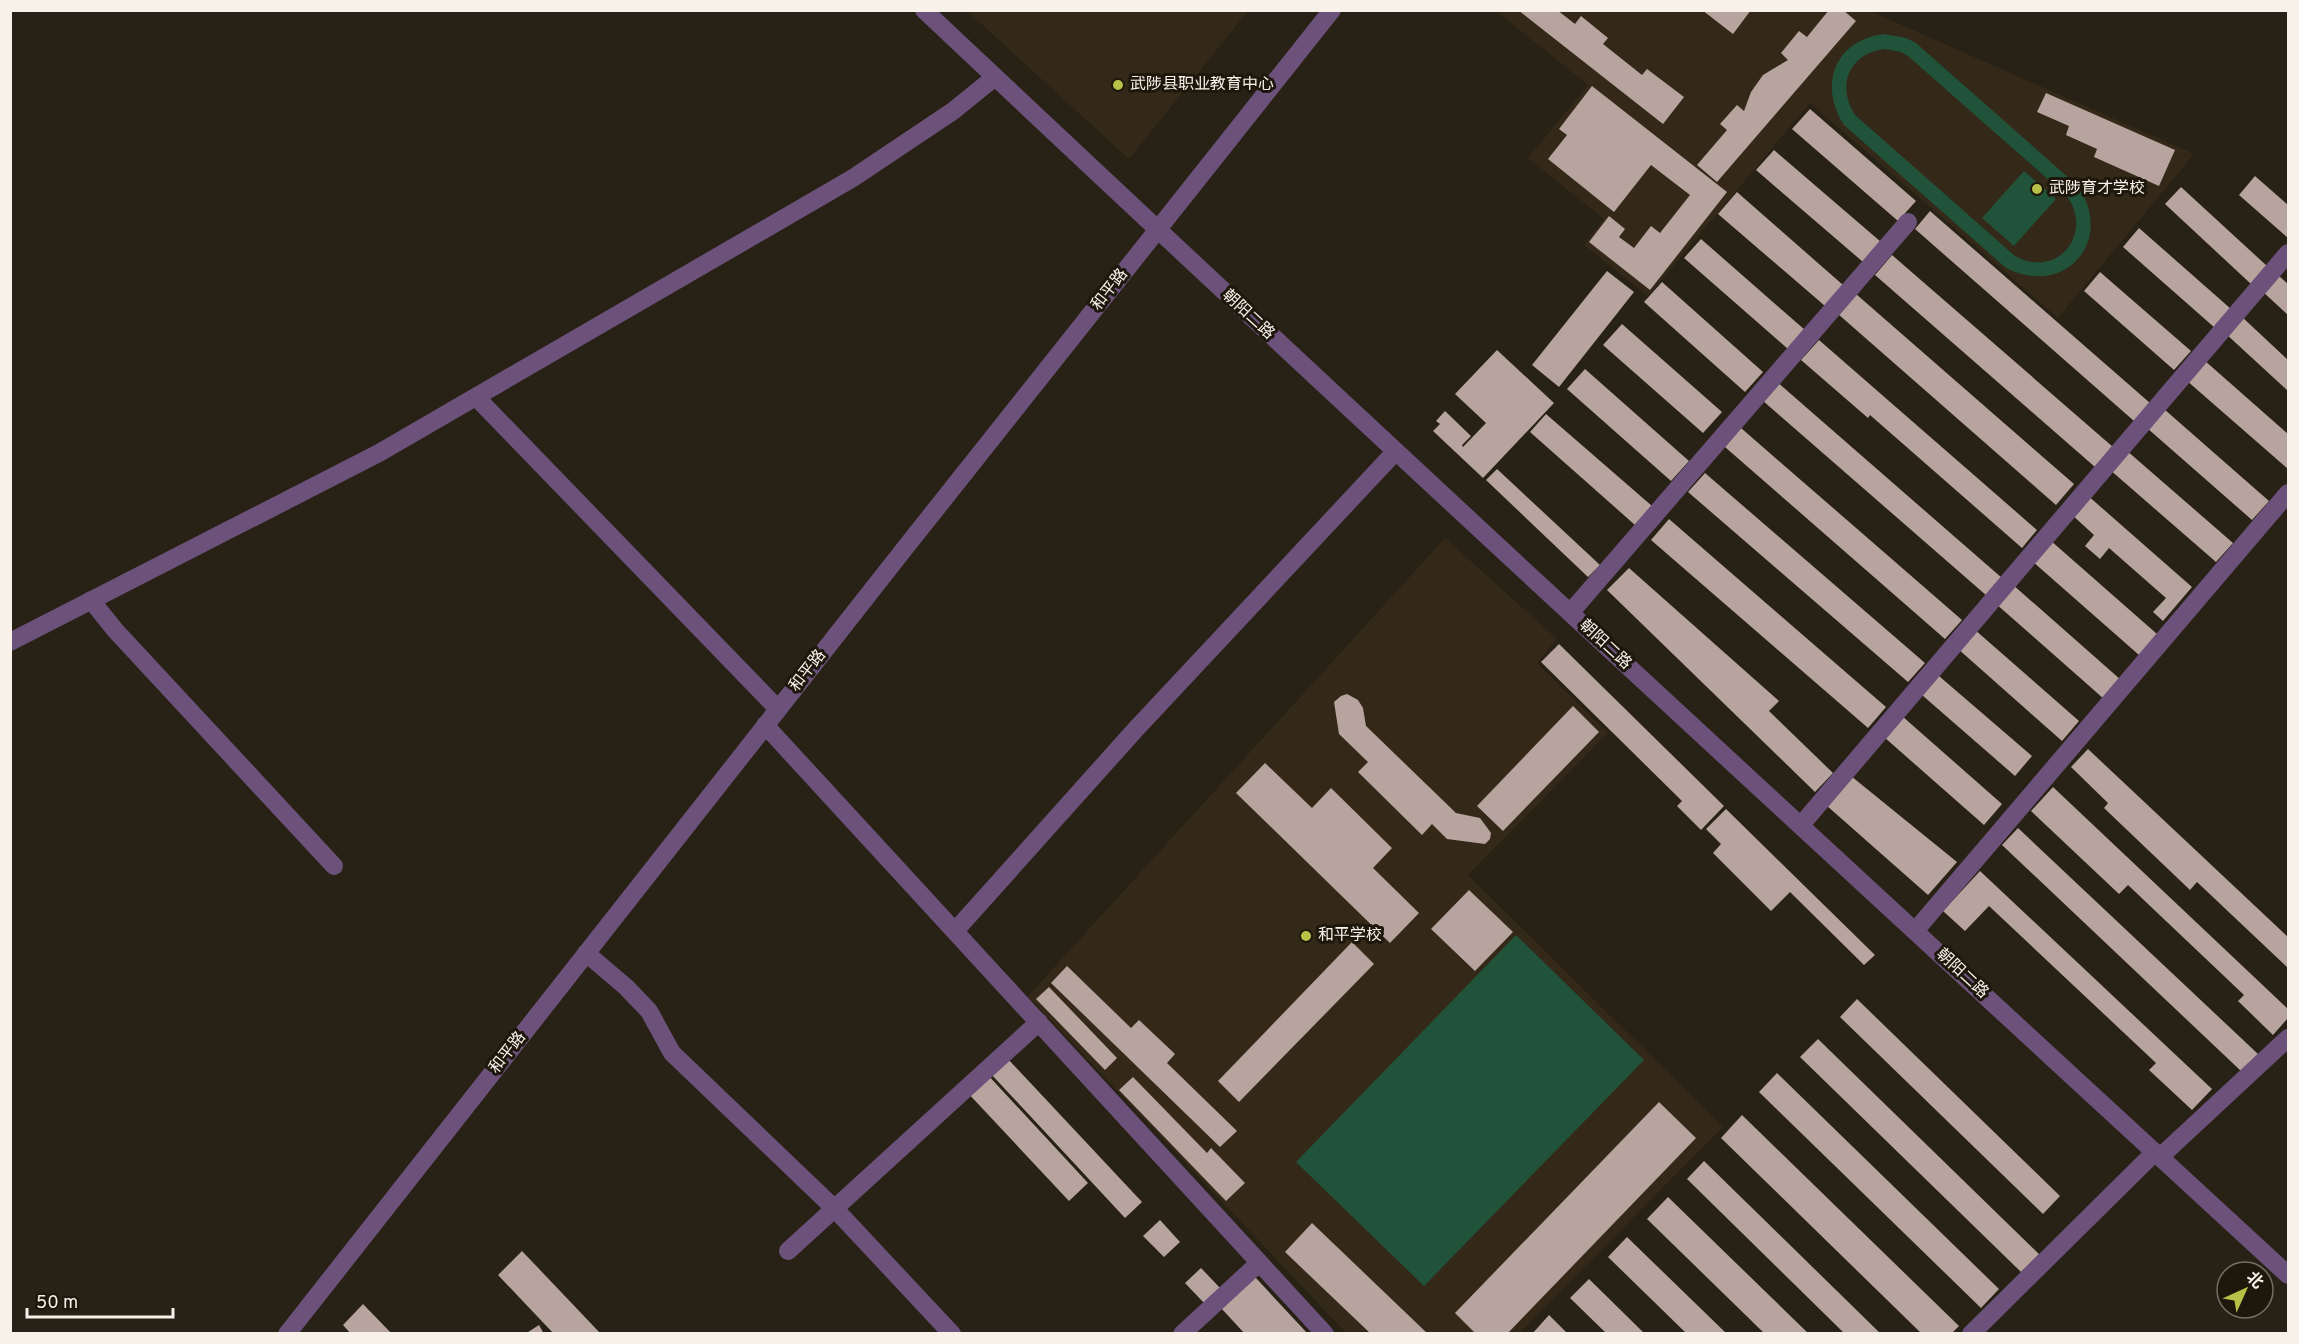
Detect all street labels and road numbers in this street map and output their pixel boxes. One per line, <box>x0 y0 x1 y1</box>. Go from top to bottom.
street label: 和平路 <box>1087 265 1133 315</box>
street label: 朝阳二路 <box>1218 286 1278 344</box>
street label: 朝阳二路 <box>1575 616 1635 674</box>
street label: 和平路 <box>785 646 831 696</box>
street label: 朝阳二路 <box>1932 945 1992 1003</box>
street label: 和平路 <box>485 1028 531 1078</box>

